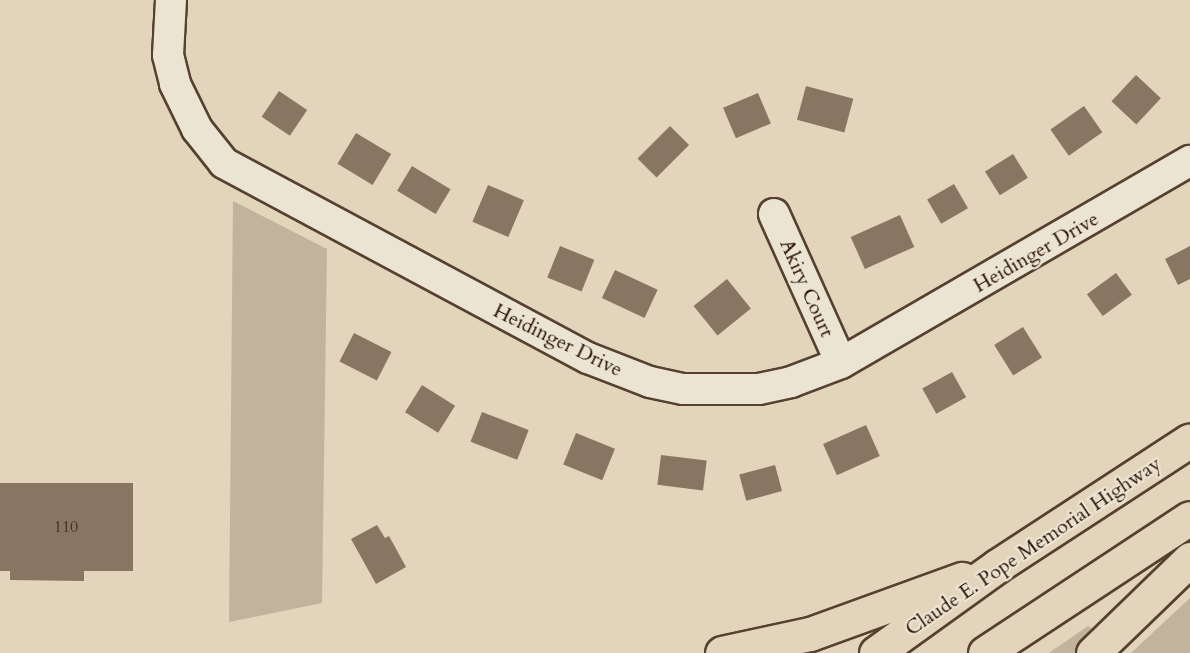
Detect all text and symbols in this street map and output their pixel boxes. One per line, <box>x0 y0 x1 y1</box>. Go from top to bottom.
street label: Heidinger Drive <box>969 207 1103 297</box>
street label: Akiry Court <box>775 235 839 341</box>
street label: Heidinger Drive <box>490 298 626 382</box>
street label: Claude E. Pope Memorial Highway <box>901 451 1165 641</box>
house number: 110 <box>54 517 78 537</box>

